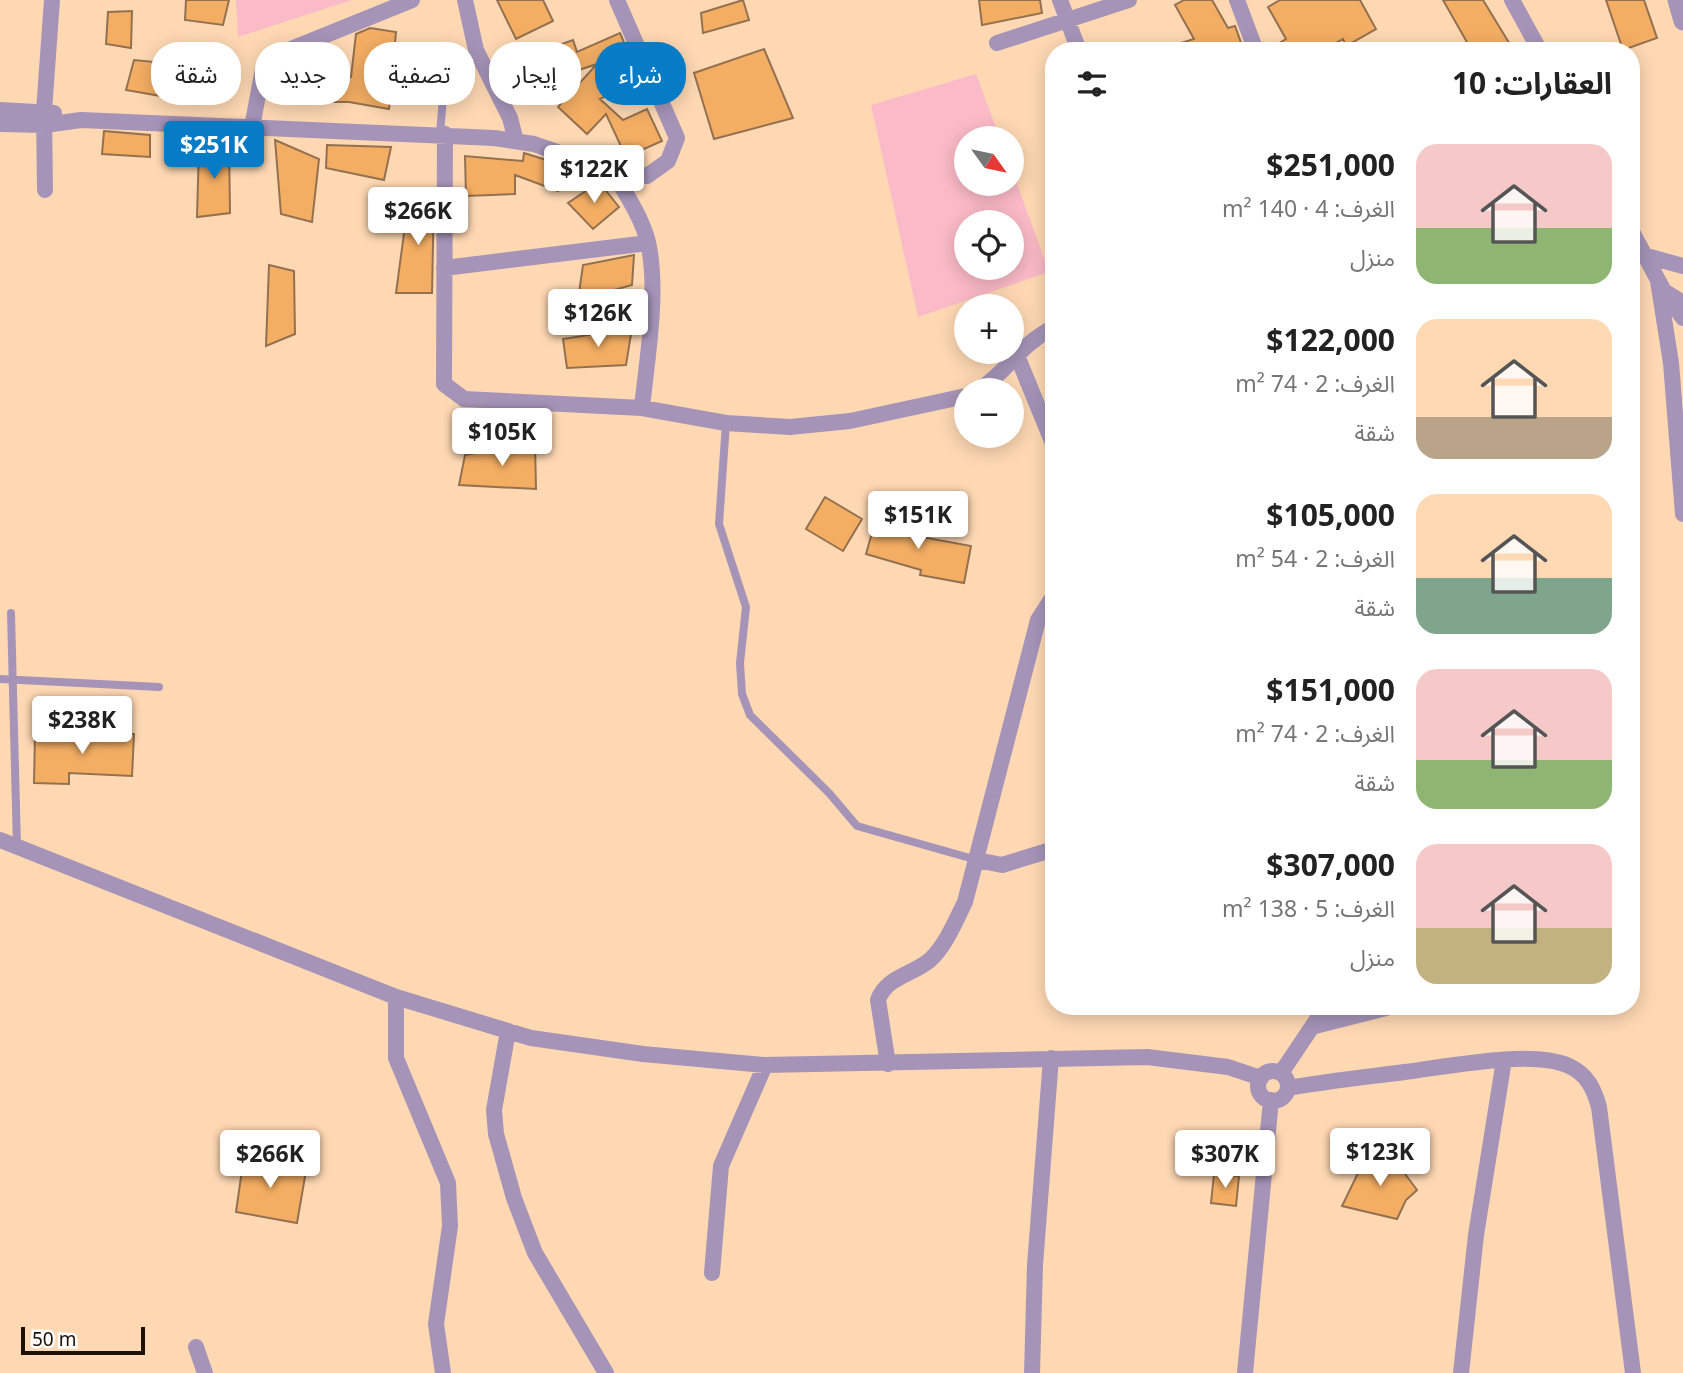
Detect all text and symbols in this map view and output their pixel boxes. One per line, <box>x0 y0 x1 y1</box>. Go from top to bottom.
chip: شقة <box>151 42 241 105</box>
chip: جديد <box>255 42 350 105</box>
chip: تصفية <box>364 42 475 105</box>
chip: إيجار <box>489 42 581 105</box>
chip: شراء <box>595 42 686 105</box>
text: العقارات: 10 <box>1452 62 1612 103</box>
icon: filters <box>1073 65 1111 103</box>
pin: $251K <box>165 122 263 181</box>
north arrow <box>954 126 1024 196</box>
map controls <box>954 126 1024 448</box>
text: $251K <box>180 128 248 160</box>
text: $251,000 <box>1266 144 1395 185</box>
pin: $122K <box>545 146 643 205</box>
text: $122K <box>560 152 628 184</box>
icon: home <box>1472 172 1556 256</box>
pin: $266K <box>369 188 467 247</box>
text: الغرف: 4 · 140 m² <box>1222 192 1395 224</box>
text: $266K <box>384 194 452 226</box>
button: locate <box>954 210 1024 280</box>
text: منزل <box>1350 241 1395 273</box>
pin: $126K <box>549 290 647 349</box>
button: + <box>954 294 1024 364</box>
text: $126K <box>564 296 632 328</box>
text: $122,000 <box>1266 319 1395 360</box>
icon: home <box>1472 347 1556 431</box>
text: الغرف: 2 · 74 m² <box>1235 367 1395 399</box>
button: − <box>954 378 1024 448</box>
pin: $105K <box>453 408 551 468</box>
text: $105K <box>468 415 536 447</box>
text: شقة <box>1354 416 1395 448</box>
pin: $151K <box>869 491 967 551</box>
text: $105,000 <box>1266 494 1395 535</box>
text: $151K <box>884 498 952 530</box>
icon: home <box>1472 522 1556 606</box>
text: الغرف: 2 · 54 m² <box>1235 542 1395 574</box>
text: شقة <box>1354 591 1395 623</box>
text: $151,000 <box>1266 669 1395 710</box>
pin: $238K <box>33 696 131 756</box>
icon: home <box>1472 697 1556 781</box>
text: $238K <box>48 703 116 735</box>
text: الغرف: 2 · 74 m² <box>1235 717 1395 749</box>
text: شقة <box>1354 766 1395 798</box>
text: $307,000 <box>1266 844 1395 885</box>
icon: home <box>1472 872 1556 956</box>
text: الغرف: 5 · 138 m² <box>1222 892 1395 924</box>
text: منزل <box>1350 941 1395 973</box>
pin: $123K <box>1331 1128 1429 1188</box>
pin: $266K <box>221 1130 319 1190</box>
pin: $307K <box>1176 1130 1274 1190</box>
text: $123K <box>1346 1135 1414 1167</box>
text: $266K <box>236 1137 304 1169</box>
text: $307K <box>1191 1137 1259 1169</box>
scale bar <box>21 1324 145 1356</box>
text: 50 m <box>32 1326 76 1352</box>

